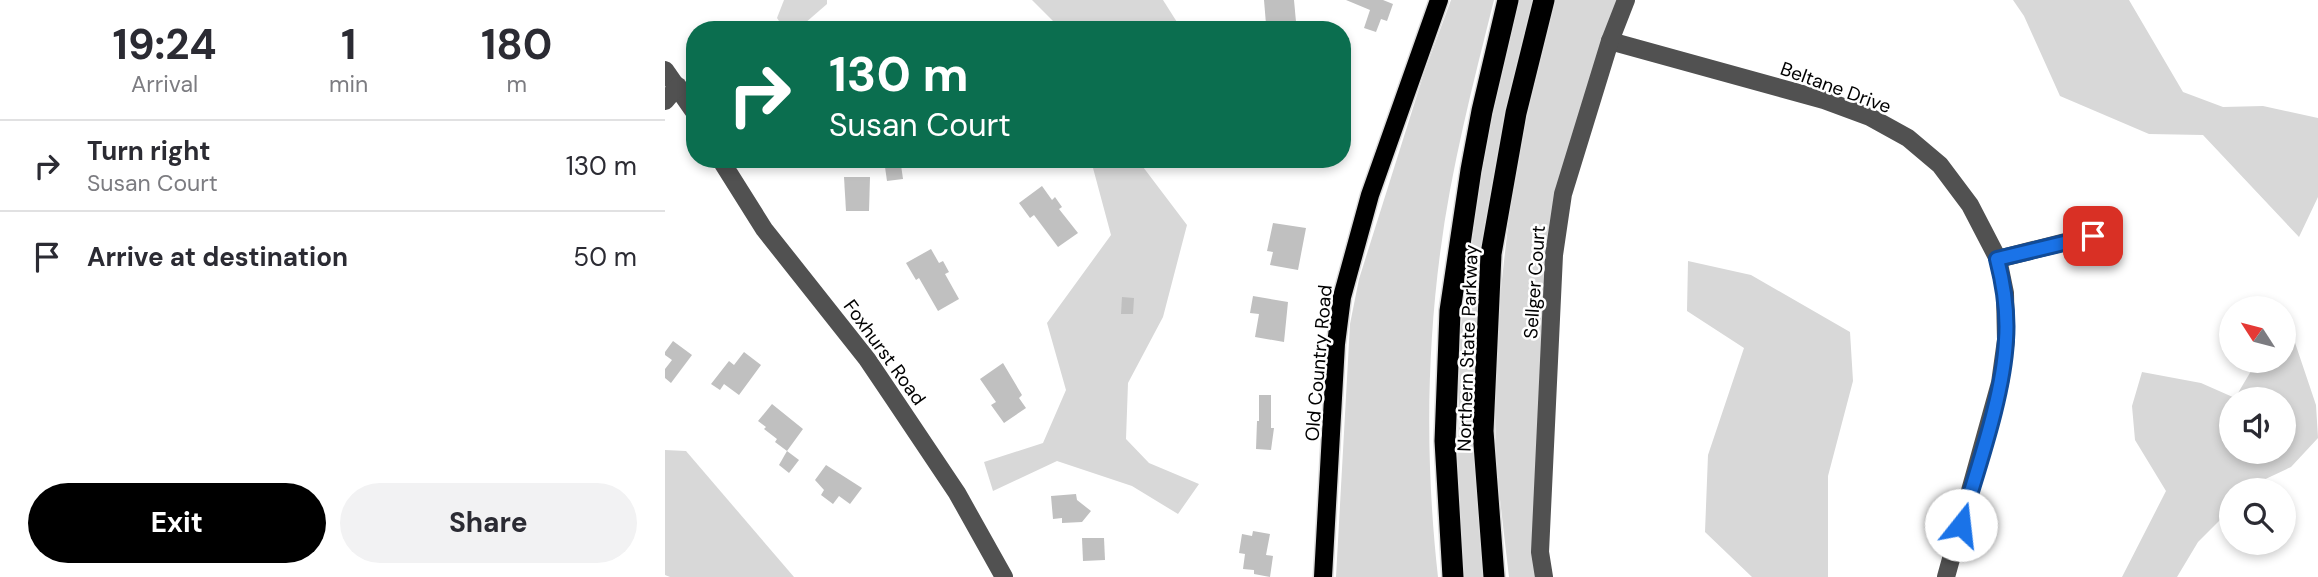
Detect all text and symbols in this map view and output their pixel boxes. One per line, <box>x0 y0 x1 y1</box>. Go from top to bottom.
text: 19:24 <box>113 17 216 72</box>
text: 1 <box>341 17 356 72</box>
text: 180 <box>481 17 552 72</box>
text: 130 m <box>829 42 969 106</box>
icon: right <box>714 49 805 140</box>
street label: Beltane Drive <box>1777 56 1895 119</box>
text: Arrival <box>131 69 198 99</box>
text: min <box>329 69 368 99</box>
text: m <box>506 69 527 99</box>
text: Susan Court <box>829 104 1011 146</box>
text: Turn right <box>87 134 211 168</box>
icon: right <box>28 147 66 185</box>
text: 130 m <box>566 149 637 183</box>
text: Susan Court <box>87 168 218 198</box>
pin <box>2063 206 2123 266</box>
icon: arrive <box>2074 217 2112 255</box>
street label: Sellger Court <box>1518 224 1551 340</box>
icon: arrive <box>28 238 66 276</box>
text: Arrive at destination <box>87 240 348 274</box>
text: 50 m <box>573 240 637 274</box>
street label: Northern State Parkway <box>1451 243 1484 452</box>
street label: Old Country Road <box>1299 284 1338 442</box>
street label: Foxhurst Road <box>838 294 931 410</box>
north arrow <box>2219 296 2296 373</box>
map controls <box>2219 296 2296 555</box>
button: sound <box>2219 387 2296 464</box>
button: search <box>2219 478 2296 555</box>
button: Exit <box>28 483 326 563</box>
button: Share <box>340 483 637 563</box>
position arrow <box>1924 488 1998 562</box>

